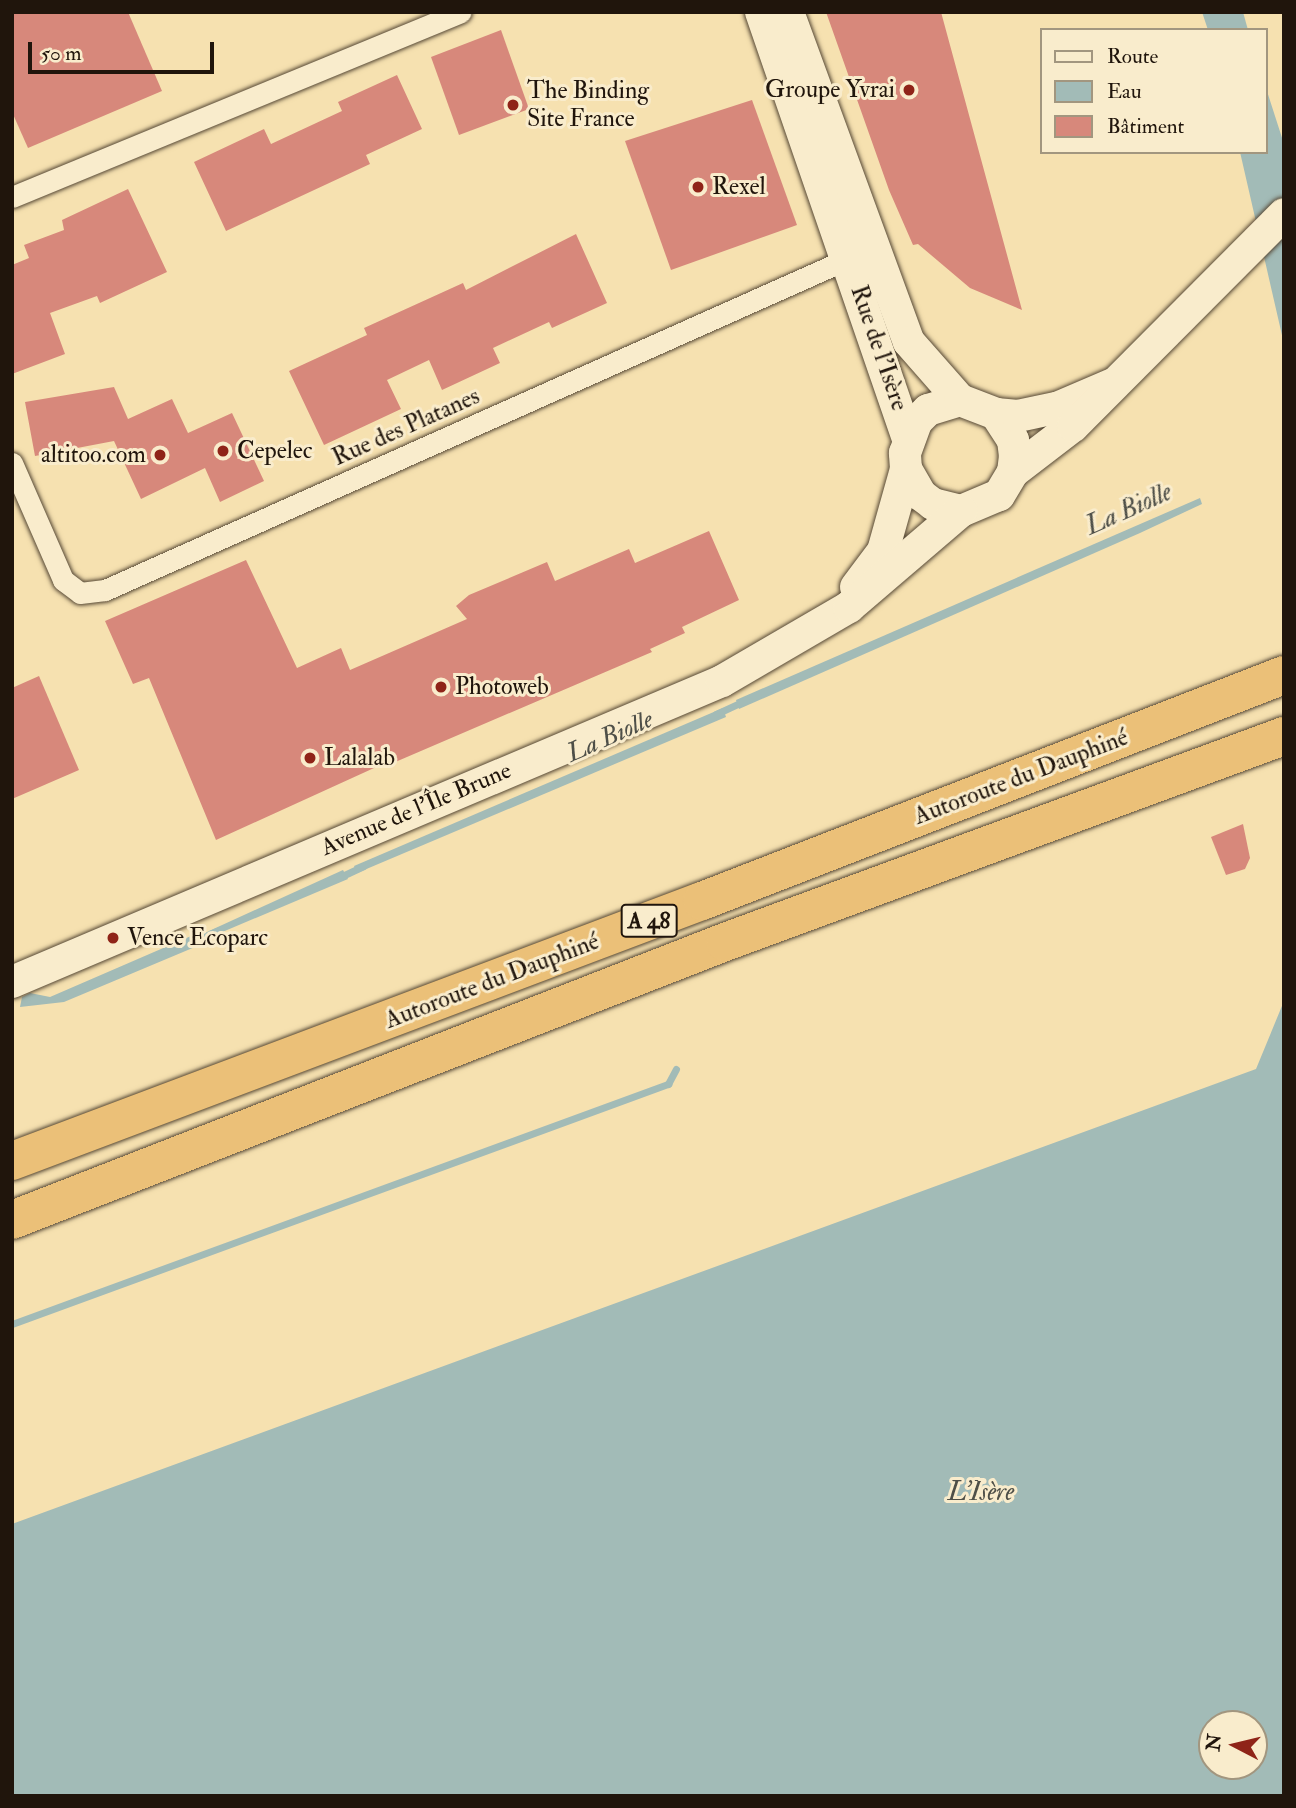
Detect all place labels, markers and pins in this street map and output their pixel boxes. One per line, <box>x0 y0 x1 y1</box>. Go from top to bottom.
place label: Groupe Yvrai <box>765 76 895 104</box>
place label: The Binding Site France <box>527 77 649 133</box>
marker: Groupe Yvrai <box>901 82 917 98</box>
marker: The Binding Site France <box>505 97 521 113</box>
place label: Rexel <box>712 173 766 201</box>
marker: Rexel <box>690 179 706 195</box>
place label: Cepelec <box>237 437 313 465</box>
place label: altitoo.com <box>41 441 146 469</box>
marker: Cepelec <box>215 443 231 459</box>
marker: altitoo.com <box>152 447 168 463</box>
place label: Photoweb <box>455 673 549 701</box>
marker: Photoweb <box>433 679 449 695</box>
place label: Lalalab <box>324 744 395 772</box>
marker: Lalalab <box>302 750 318 766</box>
place label: Vence Ecoparc <box>127 924 268 952</box>
marker: Vence Ecoparc <box>105 930 121 946</box>

